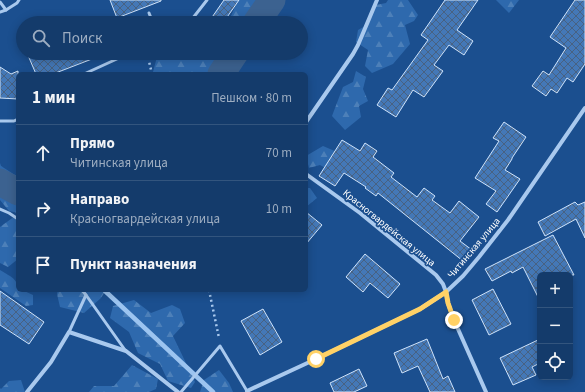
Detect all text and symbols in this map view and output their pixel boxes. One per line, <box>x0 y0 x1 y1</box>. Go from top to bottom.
search box <box>16 16 308 60</box>
icon: search <box>30 27 52 49</box>
text: Поиск <box>62 28 103 49</box>
text: 1 мин <box>32 86 75 110</box>
text: Пешком · 80 m <box>211 89 292 107</box>
text: Прямо <box>70 133 115 154</box>
icon: ahead <box>32 142 54 164</box>
text: 70 m <box>266 144 292 162</box>
text: Читинская улица <box>70 154 168 172</box>
street label: Красногвардейская улица <box>340 186 438 270</box>
text: Направо <box>70 189 129 210</box>
icon: right <box>32 198 54 220</box>
text: 10 m <box>266 200 292 218</box>
text: Красногвардейская улица <box>70 210 220 228</box>
street label: Читинская улица <box>444 215 504 281</box>
icon: arrive <box>32 254 54 276</box>
text: Пункт назначения <box>70 254 197 275</box>
map controls <box>537 272 573 380</box>
button: + <box>537 272 573 308</box>
button: − <box>537 308 573 344</box>
route end <box>445 311 463 329</box>
button: locate <box>537 344 573 380</box>
route start <box>307 350 325 368</box>

